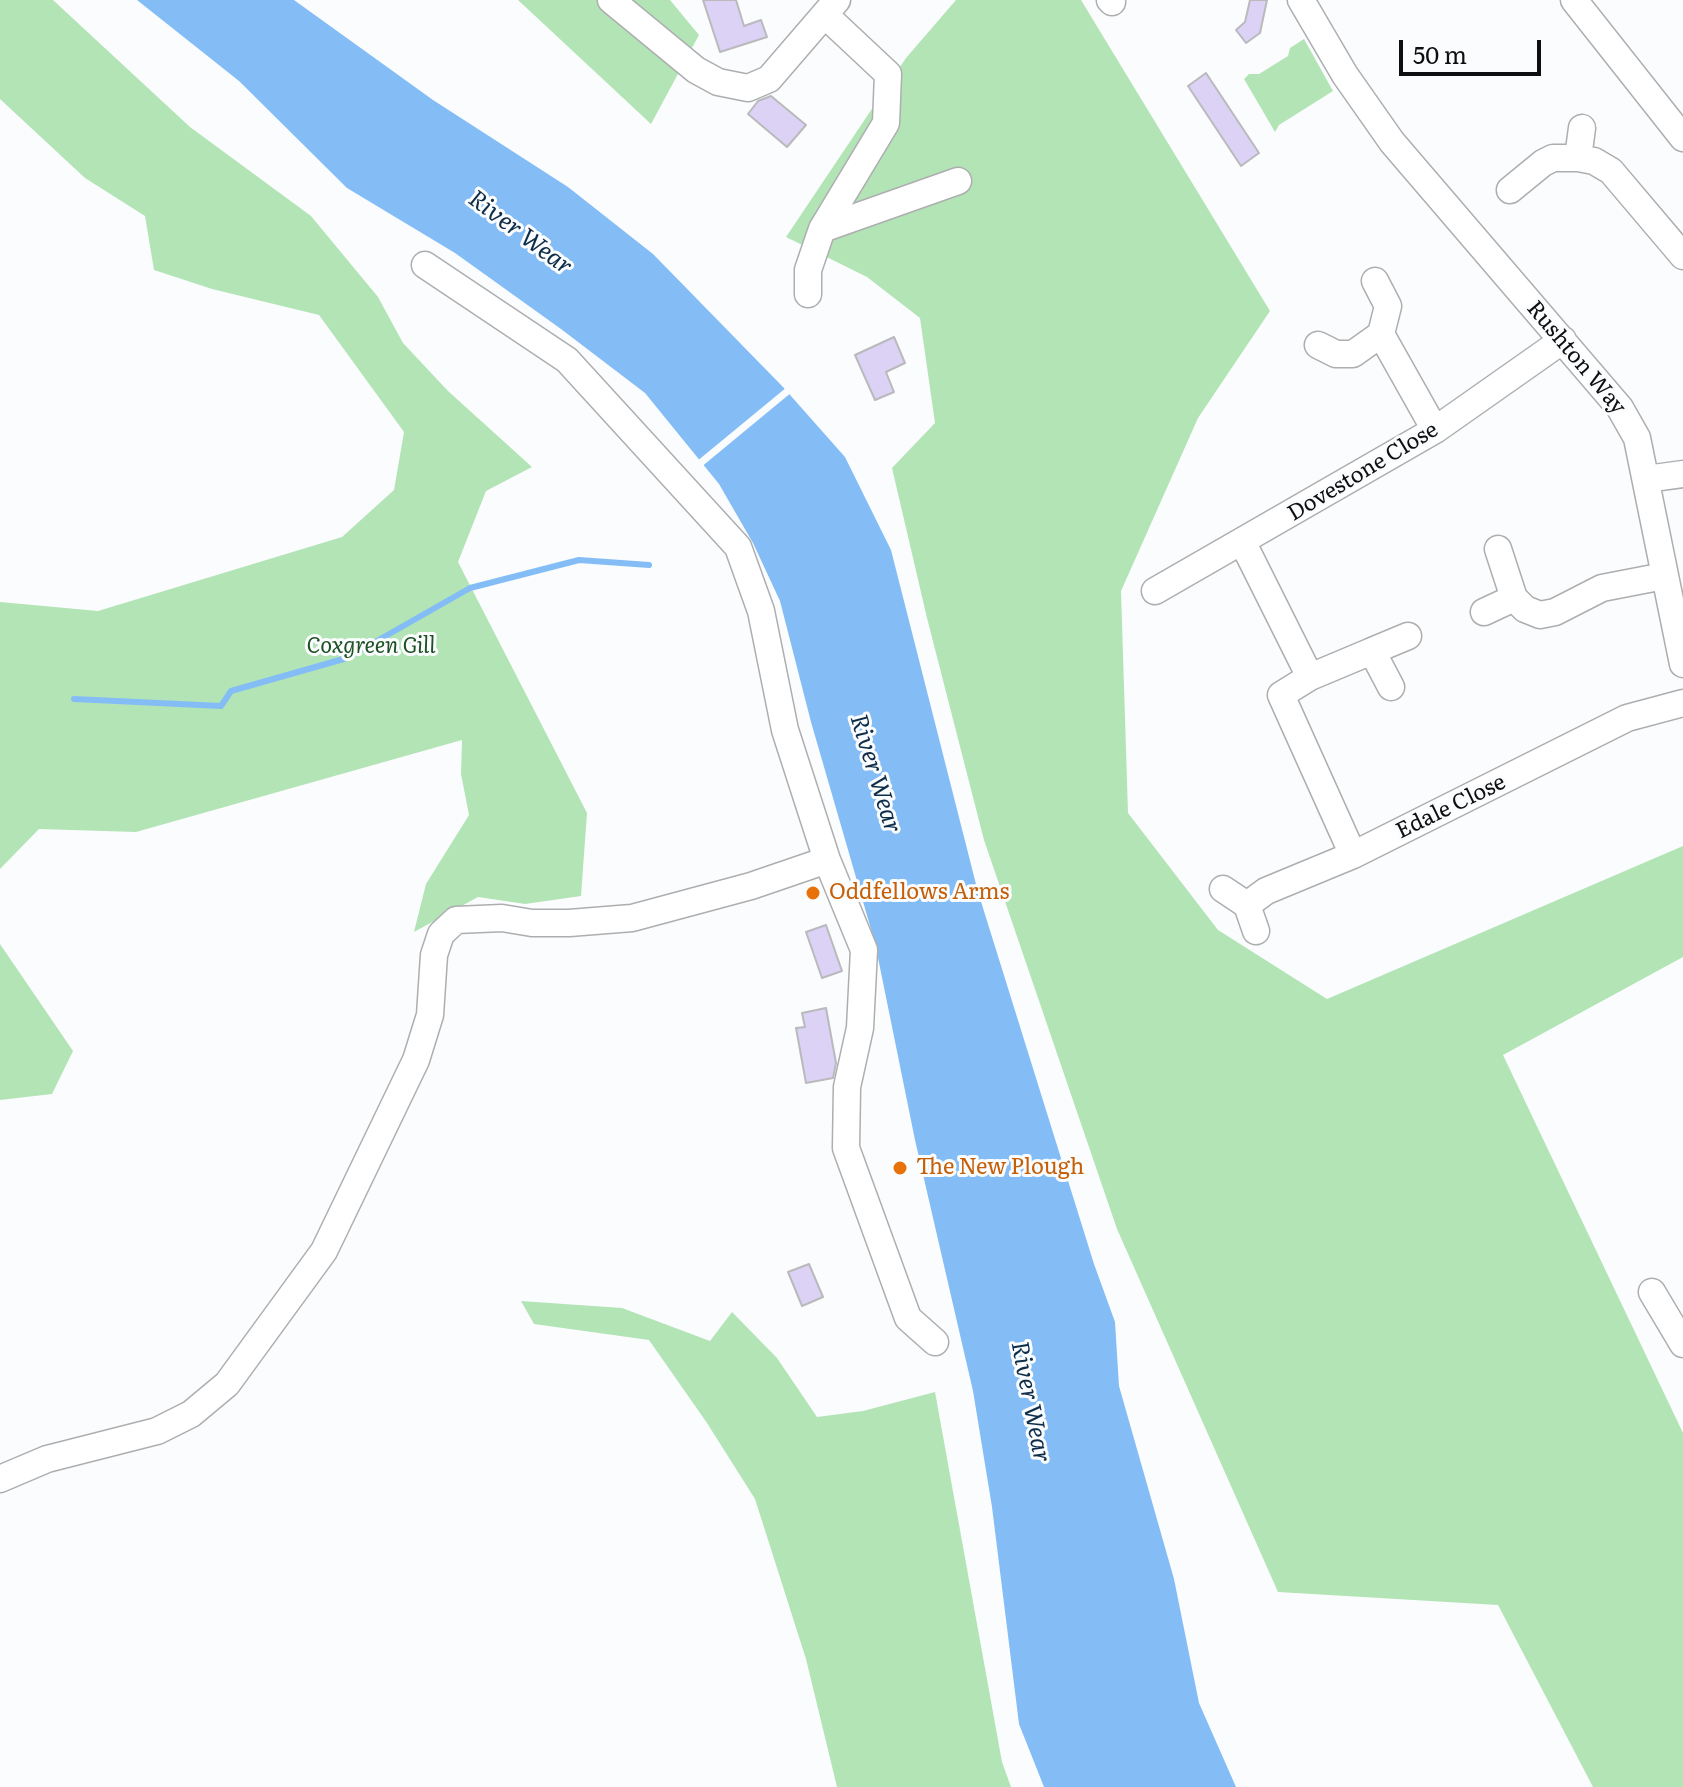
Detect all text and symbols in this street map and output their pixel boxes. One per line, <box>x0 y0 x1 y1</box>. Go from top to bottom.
scale bar <box>1403 24 1545 74</box>
text: 50 m <box>1413 36 1467 71</box>
water label: River Wear <box>462 185 578 281</box>
street label: Rushton Way <box>1521 296 1631 420</box>
street label: Dovestone Close <box>1283 417 1443 527</box>
park label: Coxgreen Gill <box>307 634 435 660</box>
water label: River Wear <box>843 711 907 837</box>
street label: Edale Close <box>1392 769 1510 845</box>
place label: Oddfellows Arms <box>829 880 1009 906</box>
marker: Oddfellows Arms <box>804 884 822 902</box>
place label: The New Plough <box>916 1155 1084 1181</box>
marker: The New Plough <box>891 1159 909 1177</box>
water label: River Wear <box>1004 1339 1056 1465</box>

